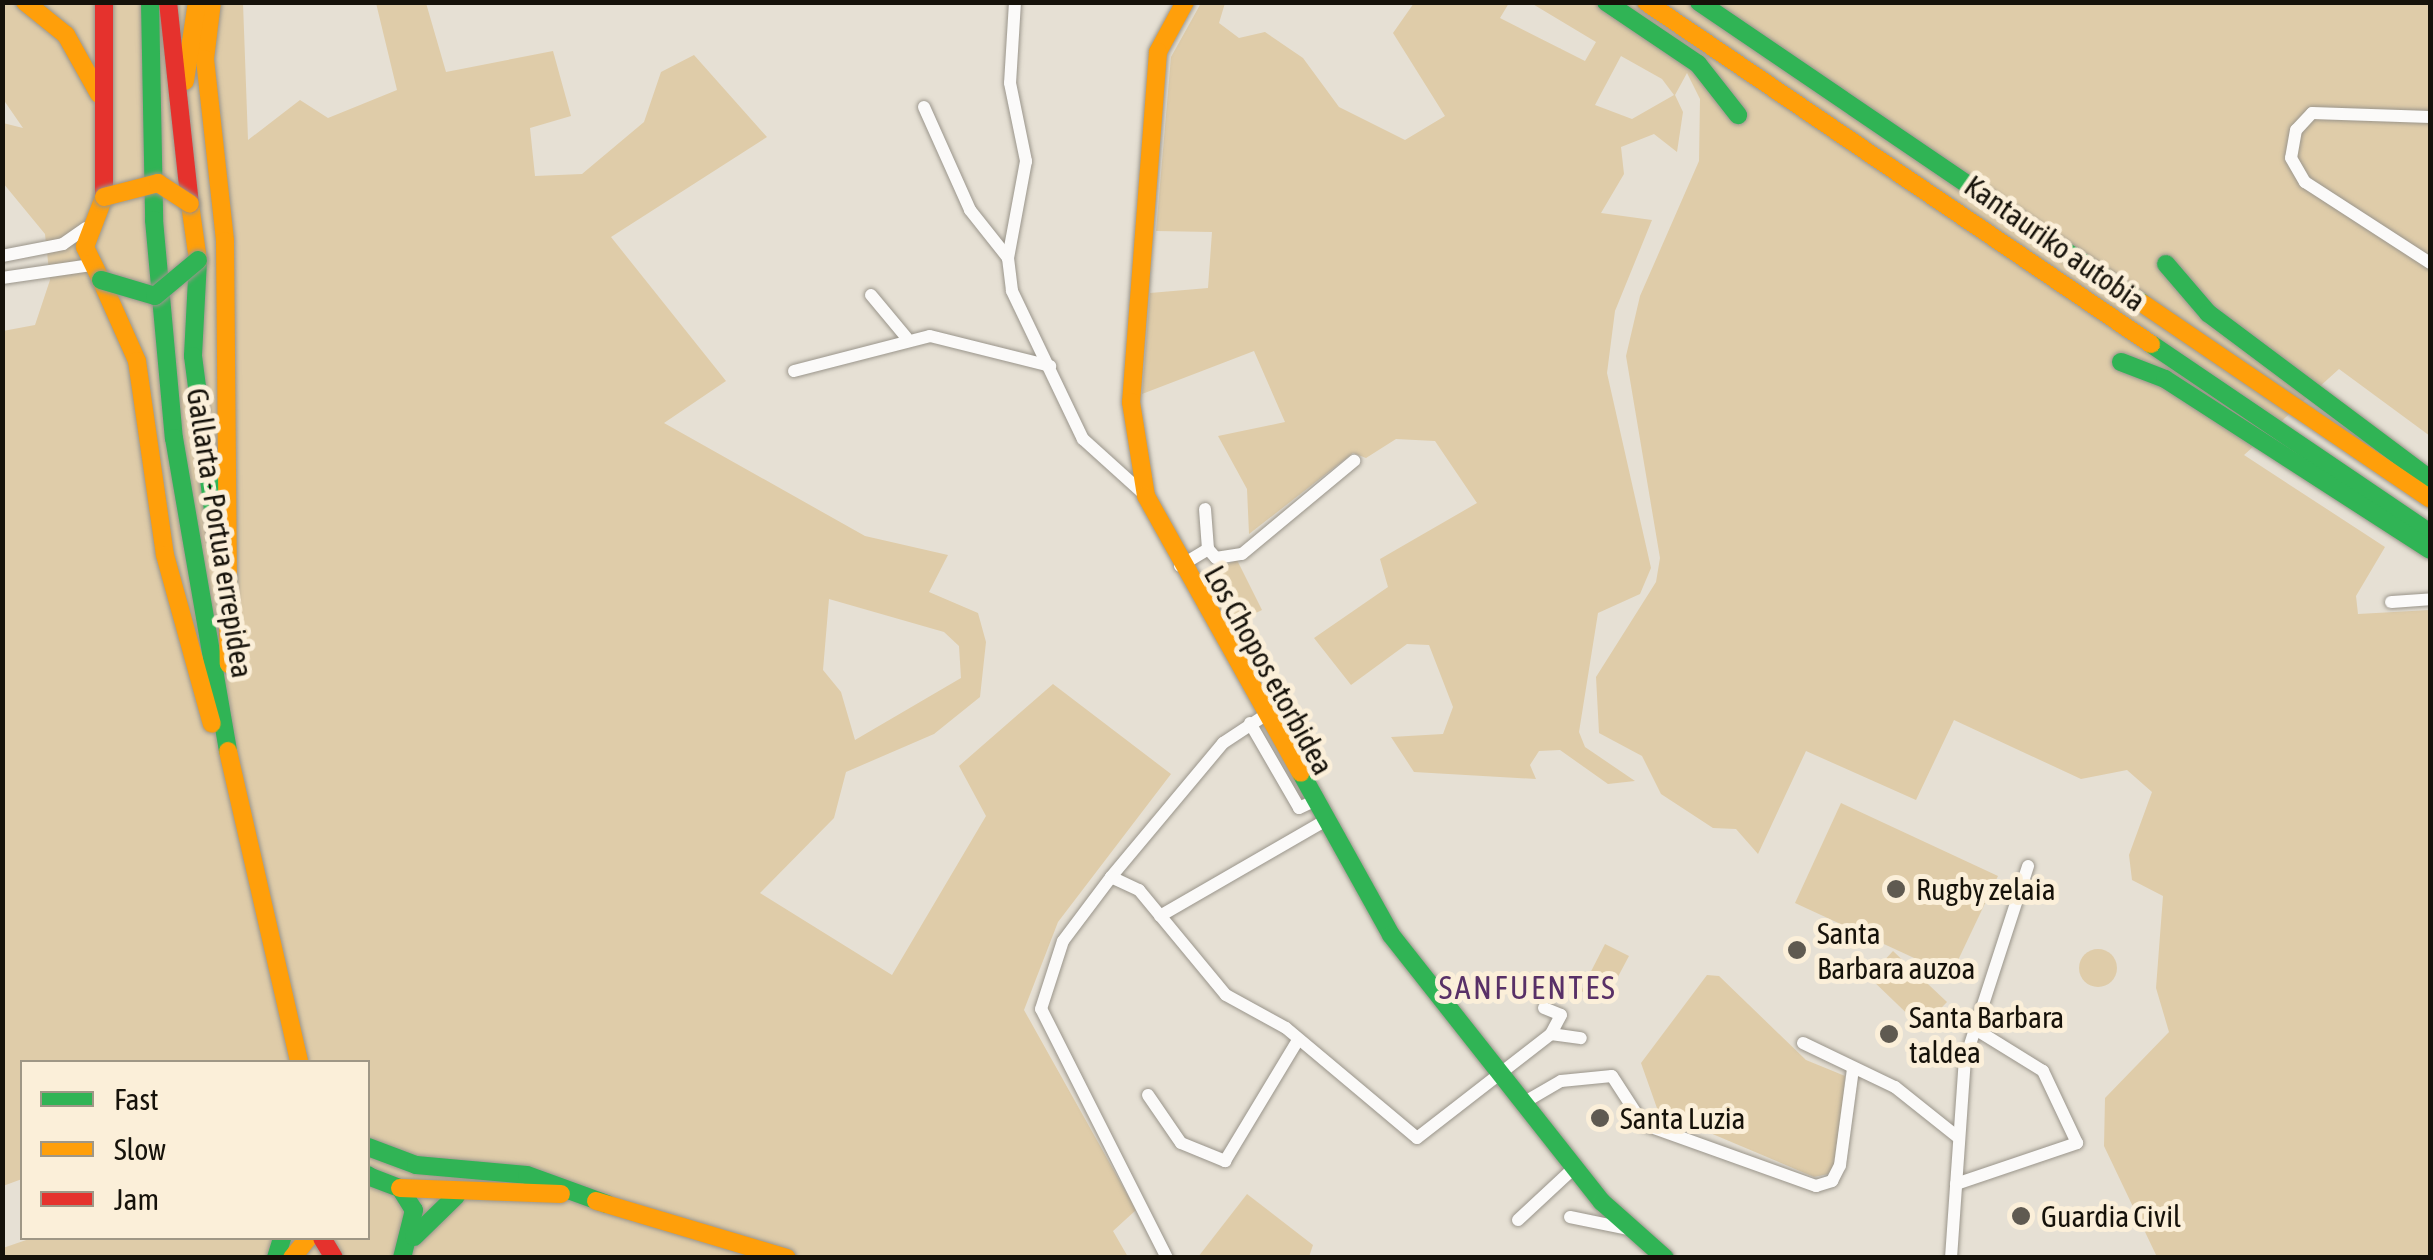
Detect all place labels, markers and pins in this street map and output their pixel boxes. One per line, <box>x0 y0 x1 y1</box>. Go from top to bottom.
place label: Rugby zelaia <box>1916 871 2056 907</box>
marker: Rugby zelaia <box>1885 878 1907 900</box>
place label: Santa Barbara auzoa <box>1817 915 1975 986</box>
marker: Santa Barbara auzoa <box>1786 939 1808 961</box>
place label: Santa Barbara taldea <box>1909 999 2064 1070</box>
marker: Santa Barbara taldea <box>1878 1023 1900 1045</box>
place label: Santa Luzia <box>1620 1100 1746 1136</box>
marker: Santa Luzia <box>1589 1107 1611 1129</box>
place label: Guardia Civil <box>2041 1198 2181 1234</box>
marker: Guardia Civil <box>2010 1205 2032 1227</box>

